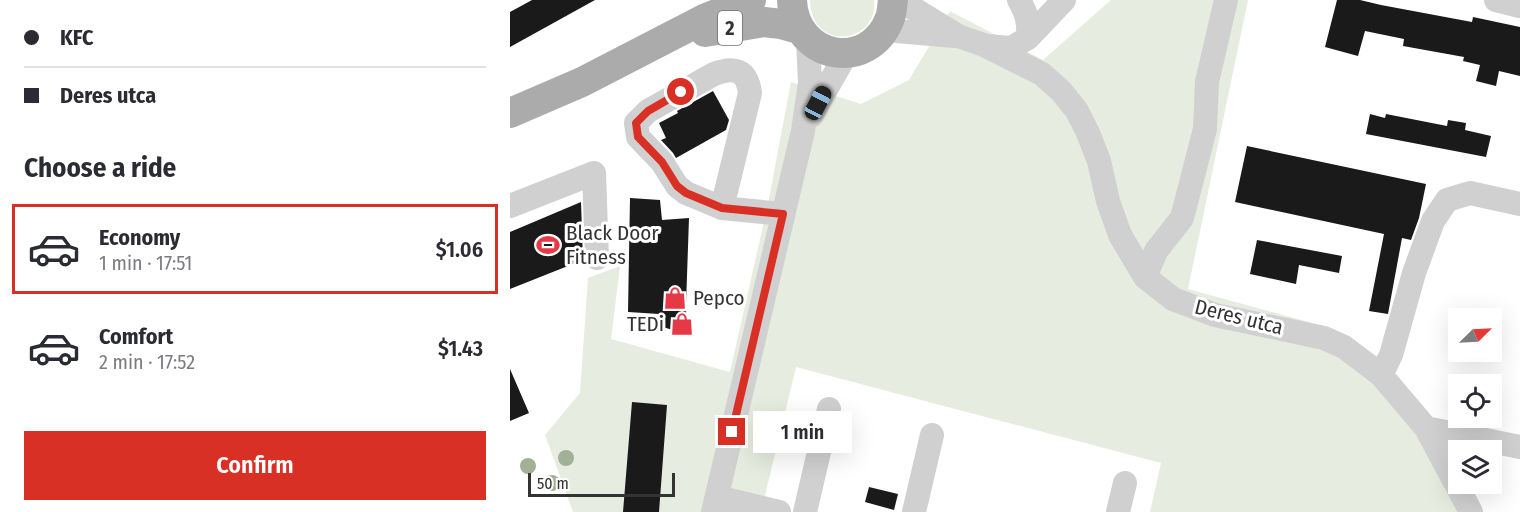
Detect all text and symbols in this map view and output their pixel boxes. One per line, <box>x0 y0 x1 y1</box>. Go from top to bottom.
road number: 2 <box>718 11 742 45</box>
text: KFC <box>60 24 94 51</box>
route start <box>667 78 694 105</box>
text: Deres utca <box>60 82 156 109</box>
car <box>802 83 834 123</box>
text: Choose a ride <box>24 152 176 184</box>
place label: Black Door Fitness <box>566 220 659 270</box>
icon: car <box>27 222 81 276</box>
text: Economy <box>99 224 180 251</box>
sports icon: Black Door Fitness <box>535 232 561 258</box>
text: $1.06 <box>436 236 483 263</box>
text: 1 min · 17:51 <box>99 251 192 275</box>
shop icon: Pepco <box>662 285 688 311</box>
place label: Pepco <box>693 285 745 311</box>
street label: Deres utca <box>1192 293 1286 341</box>
north arrow <box>1448 308 1502 362</box>
map controls <box>1448 308 1502 494</box>
place label: TEDi <box>627 311 664 337</box>
shop icon: TEDi <box>669 311 695 337</box>
icon: car <box>27 321 81 375</box>
text: Comfort <box>99 323 173 350</box>
text: $1.43 <box>438 335 483 362</box>
text: 2 min · 17:52 <box>99 350 195 374</box>
button: locate <box>1448 374 1502 428</box>
callout: 1 min <box>753 411 852 453</box>
route end <box>718 418 745 445</box>
text: 1 min <box>781 420 824 444</box>
button: Confirm <box>24 431 486 500</box>
button: layers <box>1448 440 1502 494</box>
scale bar <box>528 470 675 498</box>
text: 50 m <box>537 474 569 493</box>

